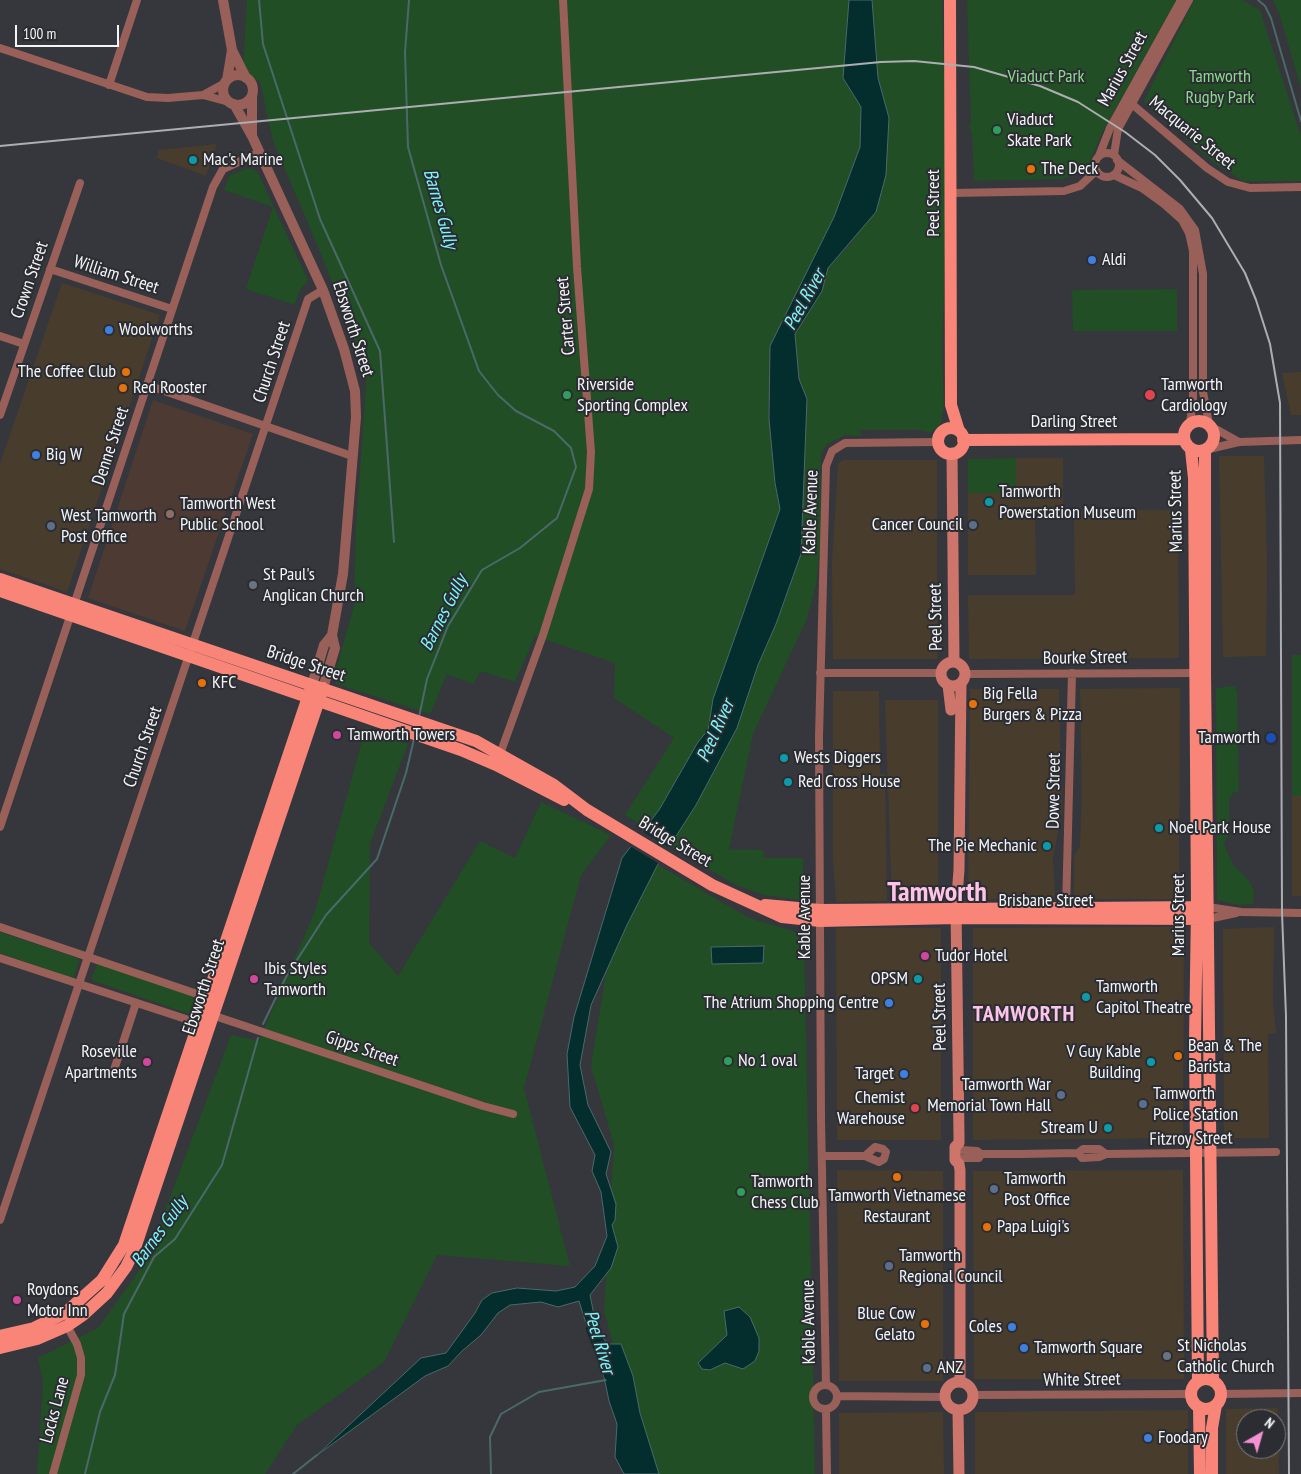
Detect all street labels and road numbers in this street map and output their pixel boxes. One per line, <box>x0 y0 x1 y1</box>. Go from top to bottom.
street label: Marius Street <box>1094 28 1152 110</box>
street label: Macquarie Street <box>1144 92 1240 174</box>
street label: Peel Street <box>923 169 945 237</box>
street label: Crown Street <box>7 239 53 321</box>
street label: William Street <box>71 251 161 299</box>
street label: Carter Street <box>552 276 580 356</box>
street label: Ebsworth Street <box>327 279 379 379</box>
street label: Church Street <box>249 319 295 405</box>
street label: Denne Street <box>88 404 134 488</box>
street label: Darling Street <box>1031 411 1117 433</box>
street label: Kable Avenue <box>799 469 823 555</box>
street label: Marius Street <box>1164 470 1188 552</box>
street label: Peel Street <box>925 583 947 651</box>
street label: Bridge Street <box>264 641 348 687</box>
street label: Bourke Street <box>1043 646 1127 670</box>
street label: Church Street <box>119 704 167 790</box>
street label: Dowe Street <box>1043 753 1065 829</box>
street label: Bridge Street <box>635 812 715 872</box>
street label: Marius Street <box>1168 874 1190 956</box>
street label: Kable Avenue <box>794 875 816 959</box>
street label: Brisbane Street <box>999 890 1093 912</box>
street label: Ebsworth Street <box>178 937 230 1037</box>
street label: Peel Street <box>929 983 951 1051</box>
street label: Gipps Street <box>323 1026 401 1072</box>
street label: Fitzroy Street <box>1149 1127 1233 1151</box>
street label: Kable Avenue <box>797 1280 821 1364</box>
street label: White Street <box>1043 1369 1121 1391</box>
street label: Locks Lane <box>36 1375 74 1445</box>

